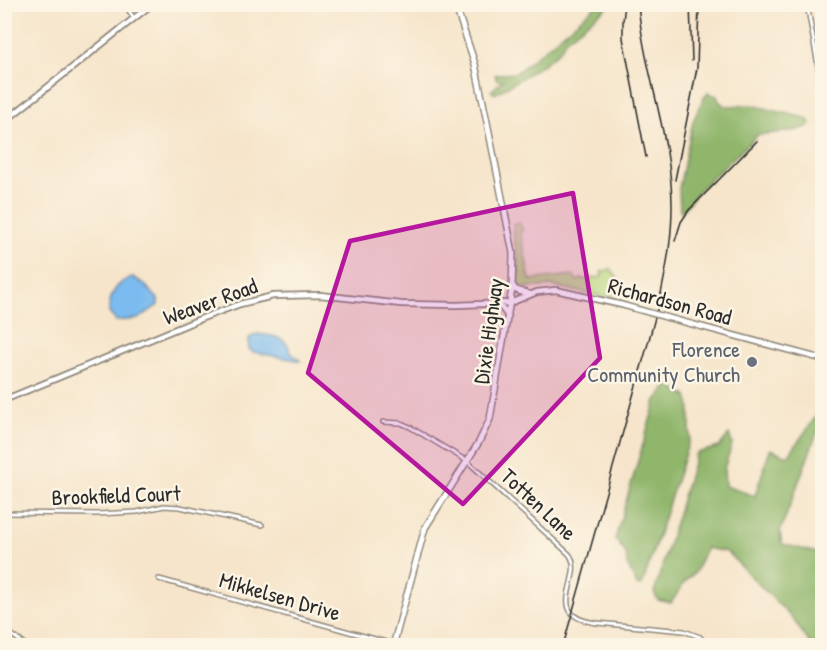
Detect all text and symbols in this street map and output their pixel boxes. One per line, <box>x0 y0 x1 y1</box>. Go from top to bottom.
street label: Weaver Road <box>159 270 262 332</box>
street label: Richardson Road <box>605 270 736 332</box>
street label: Dixie Highway <box>466 276 510 386</box>
place label: Florence Community Church <box>587 334 740 389</box>
marker: Florence Community Church <box>745 355 759 369</box>
street label: Totten Lane <box>495 461 584 547</box>
street label: Brookfield Court <box>51 478 182 512</box>
street label: Mikkelsen Drive <box>216 564 344 628</box>

